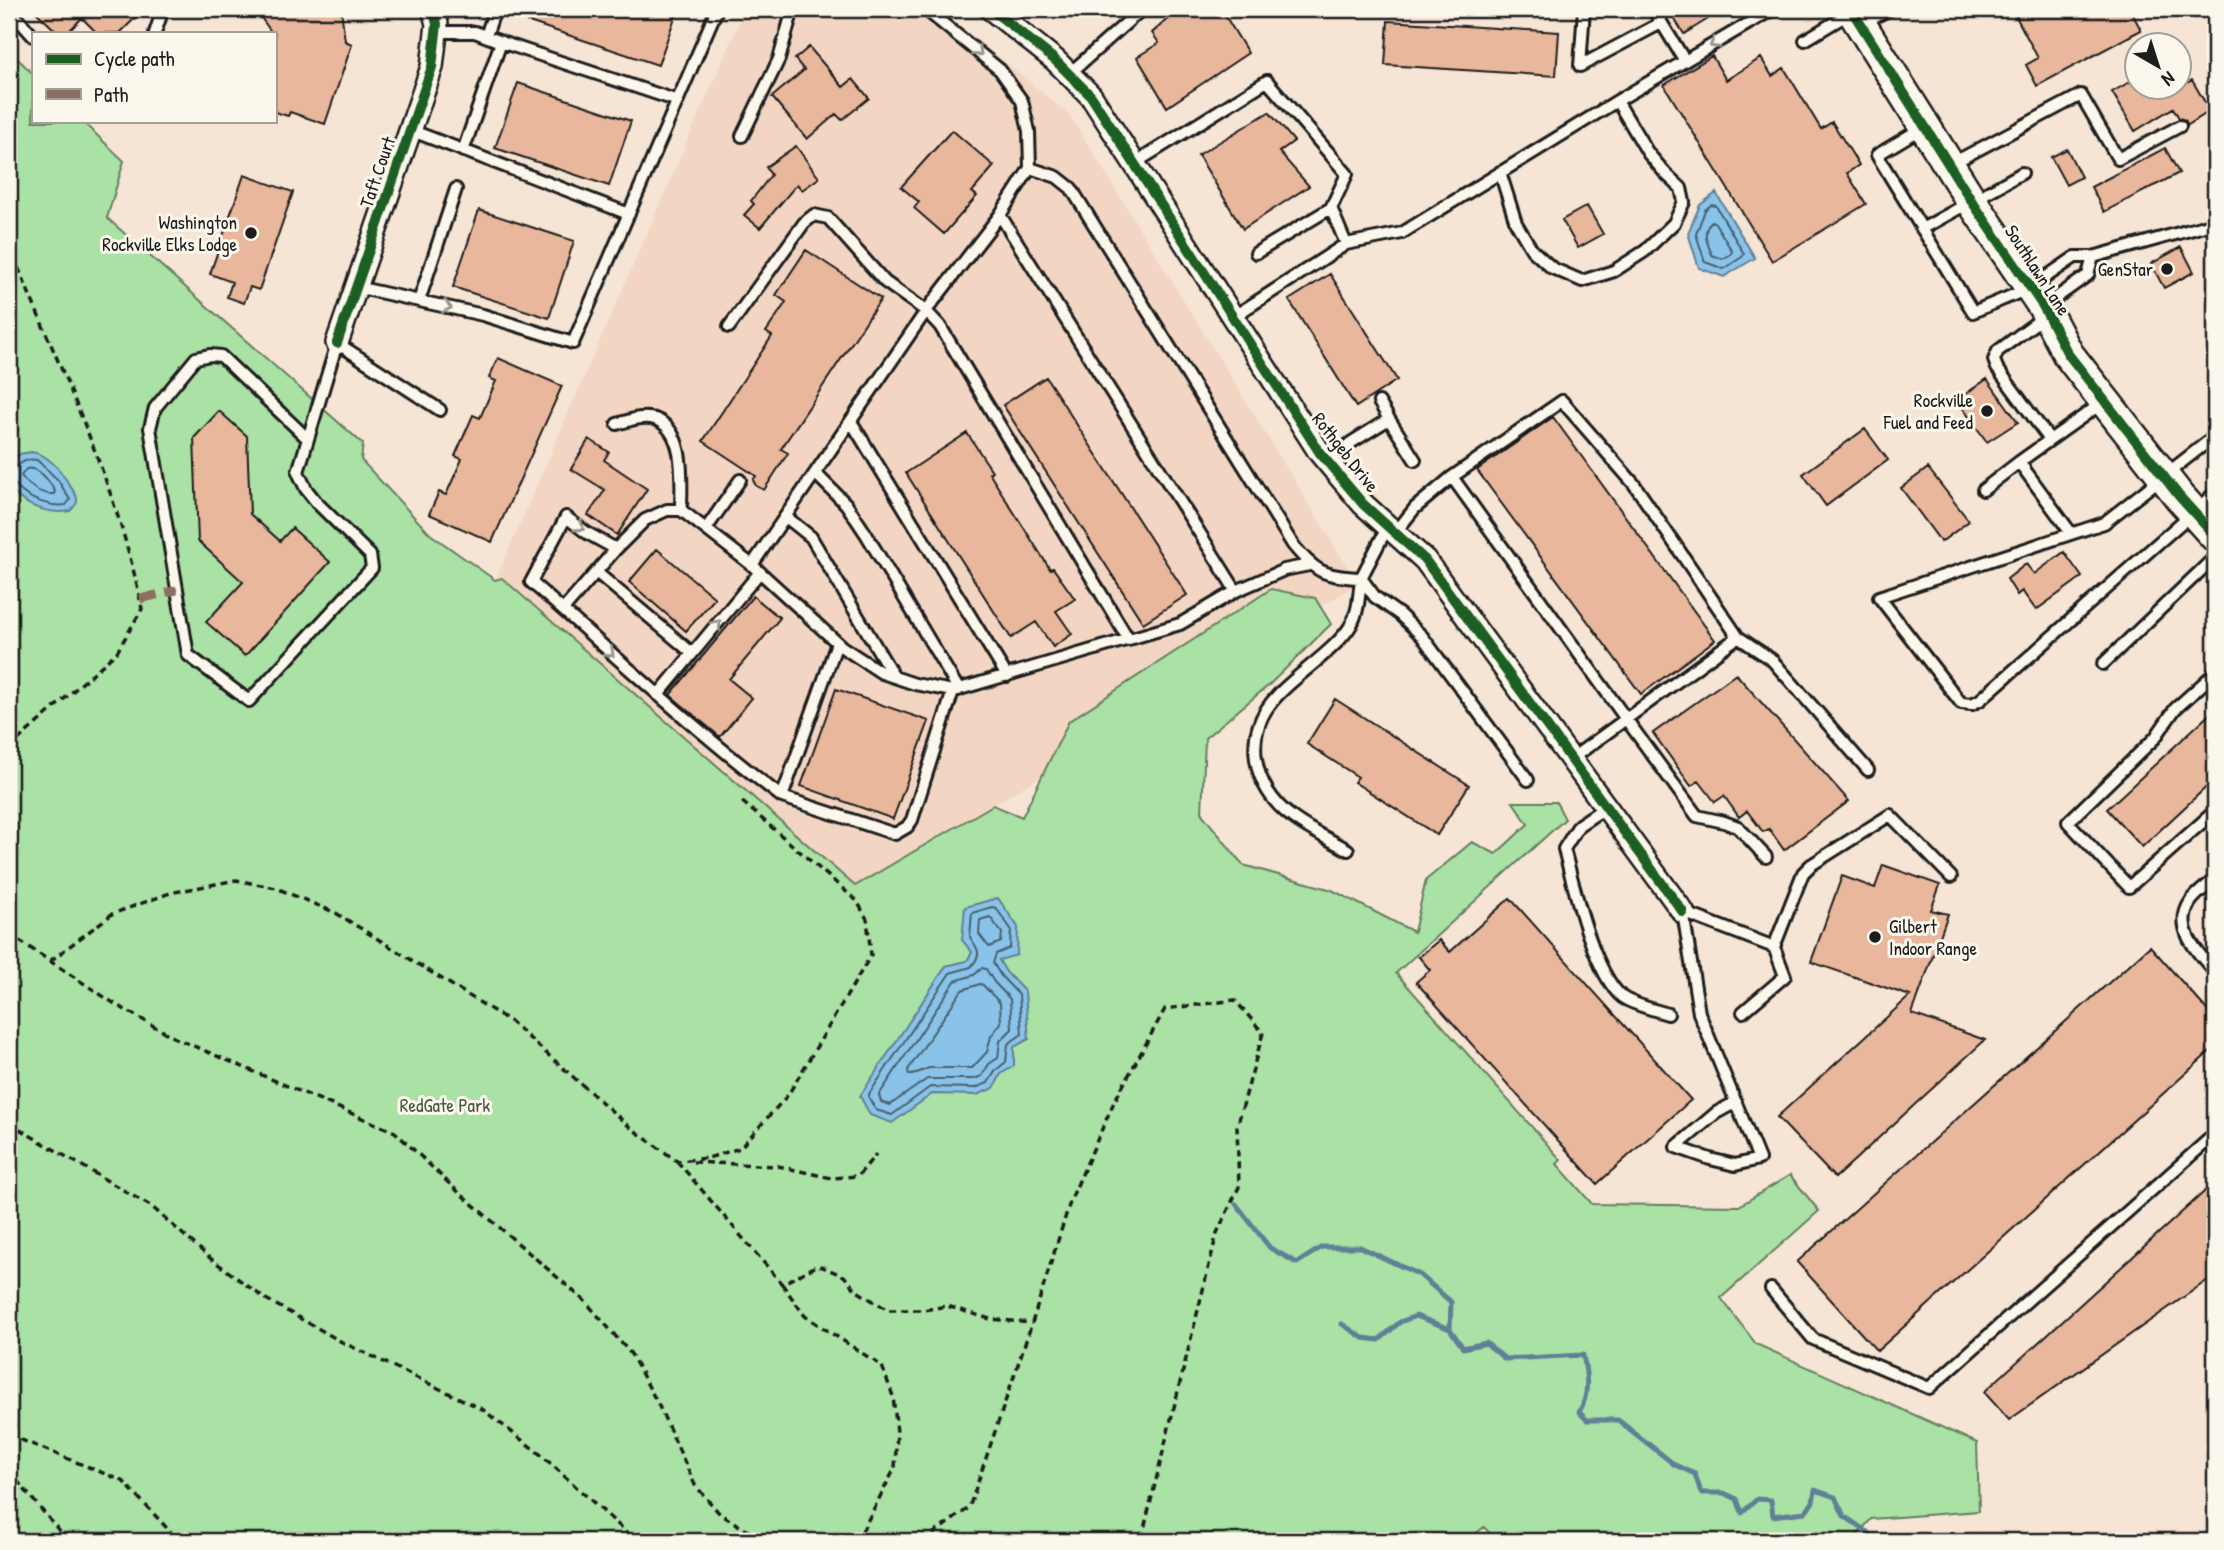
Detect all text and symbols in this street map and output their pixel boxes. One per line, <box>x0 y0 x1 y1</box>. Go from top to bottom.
legend <box>32 32 276 122</box>
north arrow <box>2122 32 2192 102</box>
one-way arrow <box>1709 35 1722 48</box>
text: Cycle path <box>94 44 175 73</box>
one-way arrow <box>969 44 982 56</box>
text: N <box>2157 66 2181 92</box>
text: Path <box>94 80 129 109</box>
street label: Taft Court <box>353 133 401 211</box>
place label: Washington Rockville Elks Lodge <box>102 209 237 257</box>
street label: Southlawn Lane <box>1999 220 2077 321</box>
marker: Washington Rockville Elks Lodge <box>243 225 259 241</box>
place label: GenStar <box>2098 256 2154 282</box>
marker: GenStar <box>2159 261 2175 277</box>
one-way arrow <box>441 299 453 313</box>
place label: Rockville Fuel and Feed <box>1883 387 1974 435</box>
marker: Rockville Fuel and Feed <box>1979 403 1995 419</box>
street label: Rothgeb Drive <box>1307 407 1386 498</box>
one-way arrow <box>572 519 585 531</box>
one-way arrow <box>709 619 721 632</box>
one-way arrow <box>602 644 615 657</box>
place label: Gilbert Indoor Range <box>1889 913 1978 961</box>
marker: Gilbert Indoor Range <box>1867 929 1883 945</box>
park label: RedGate Park <box>400 1092 490 1118</box>

